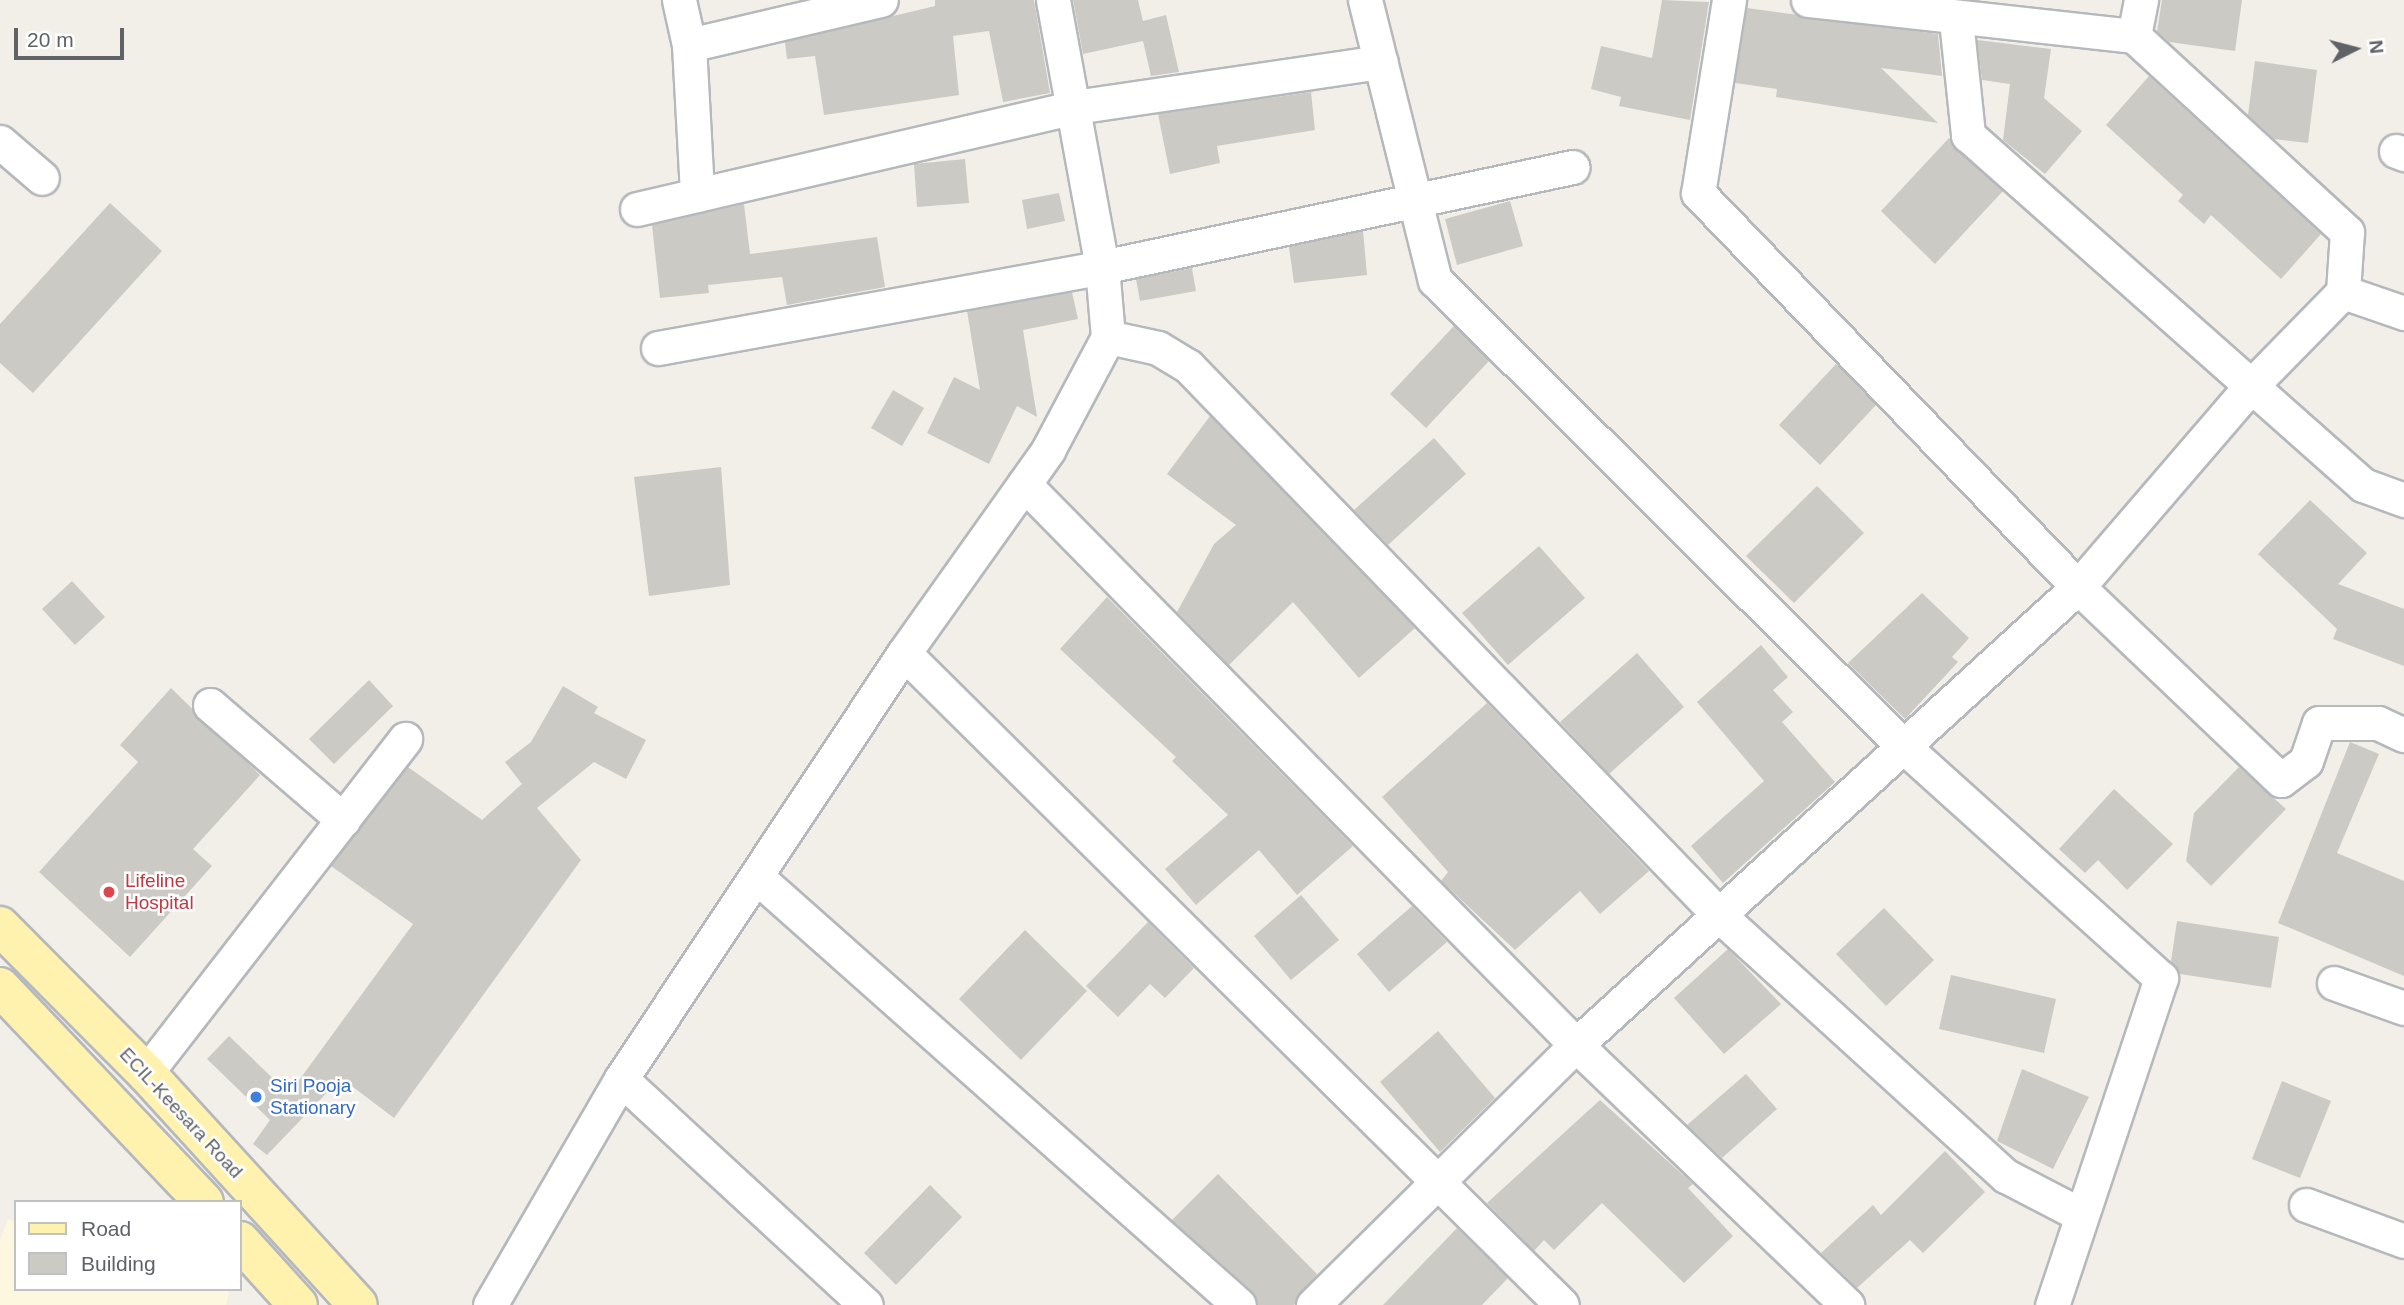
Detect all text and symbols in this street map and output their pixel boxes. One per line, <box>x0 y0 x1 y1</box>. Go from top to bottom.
scale bar <box>18 14 128 58</box>
north arrow <box>2320 14 2390 84</box>
text: 20 m <box>27 28 74 51</box>
text: N <box>2365 39 2388 55</box>
place label: Lifeline Hospital <box>125 870 194 914</box>
marker: Lifeline Hospital <box>99 882 119 902</box>
street label: ECIL-Keesara Road <box>115 1043 247 1183</box>
place label: Siri Pooja Stationary <box>270 1075 356 1119</box>
marker: Siri Pooja Stationary <box>248 1089 264 1105</box>
legend <box>14 1200 242 1291</box>
text: Road <box>81 1217 131 1240</box>
text: Building <box>81 1252 156 1275</box>

